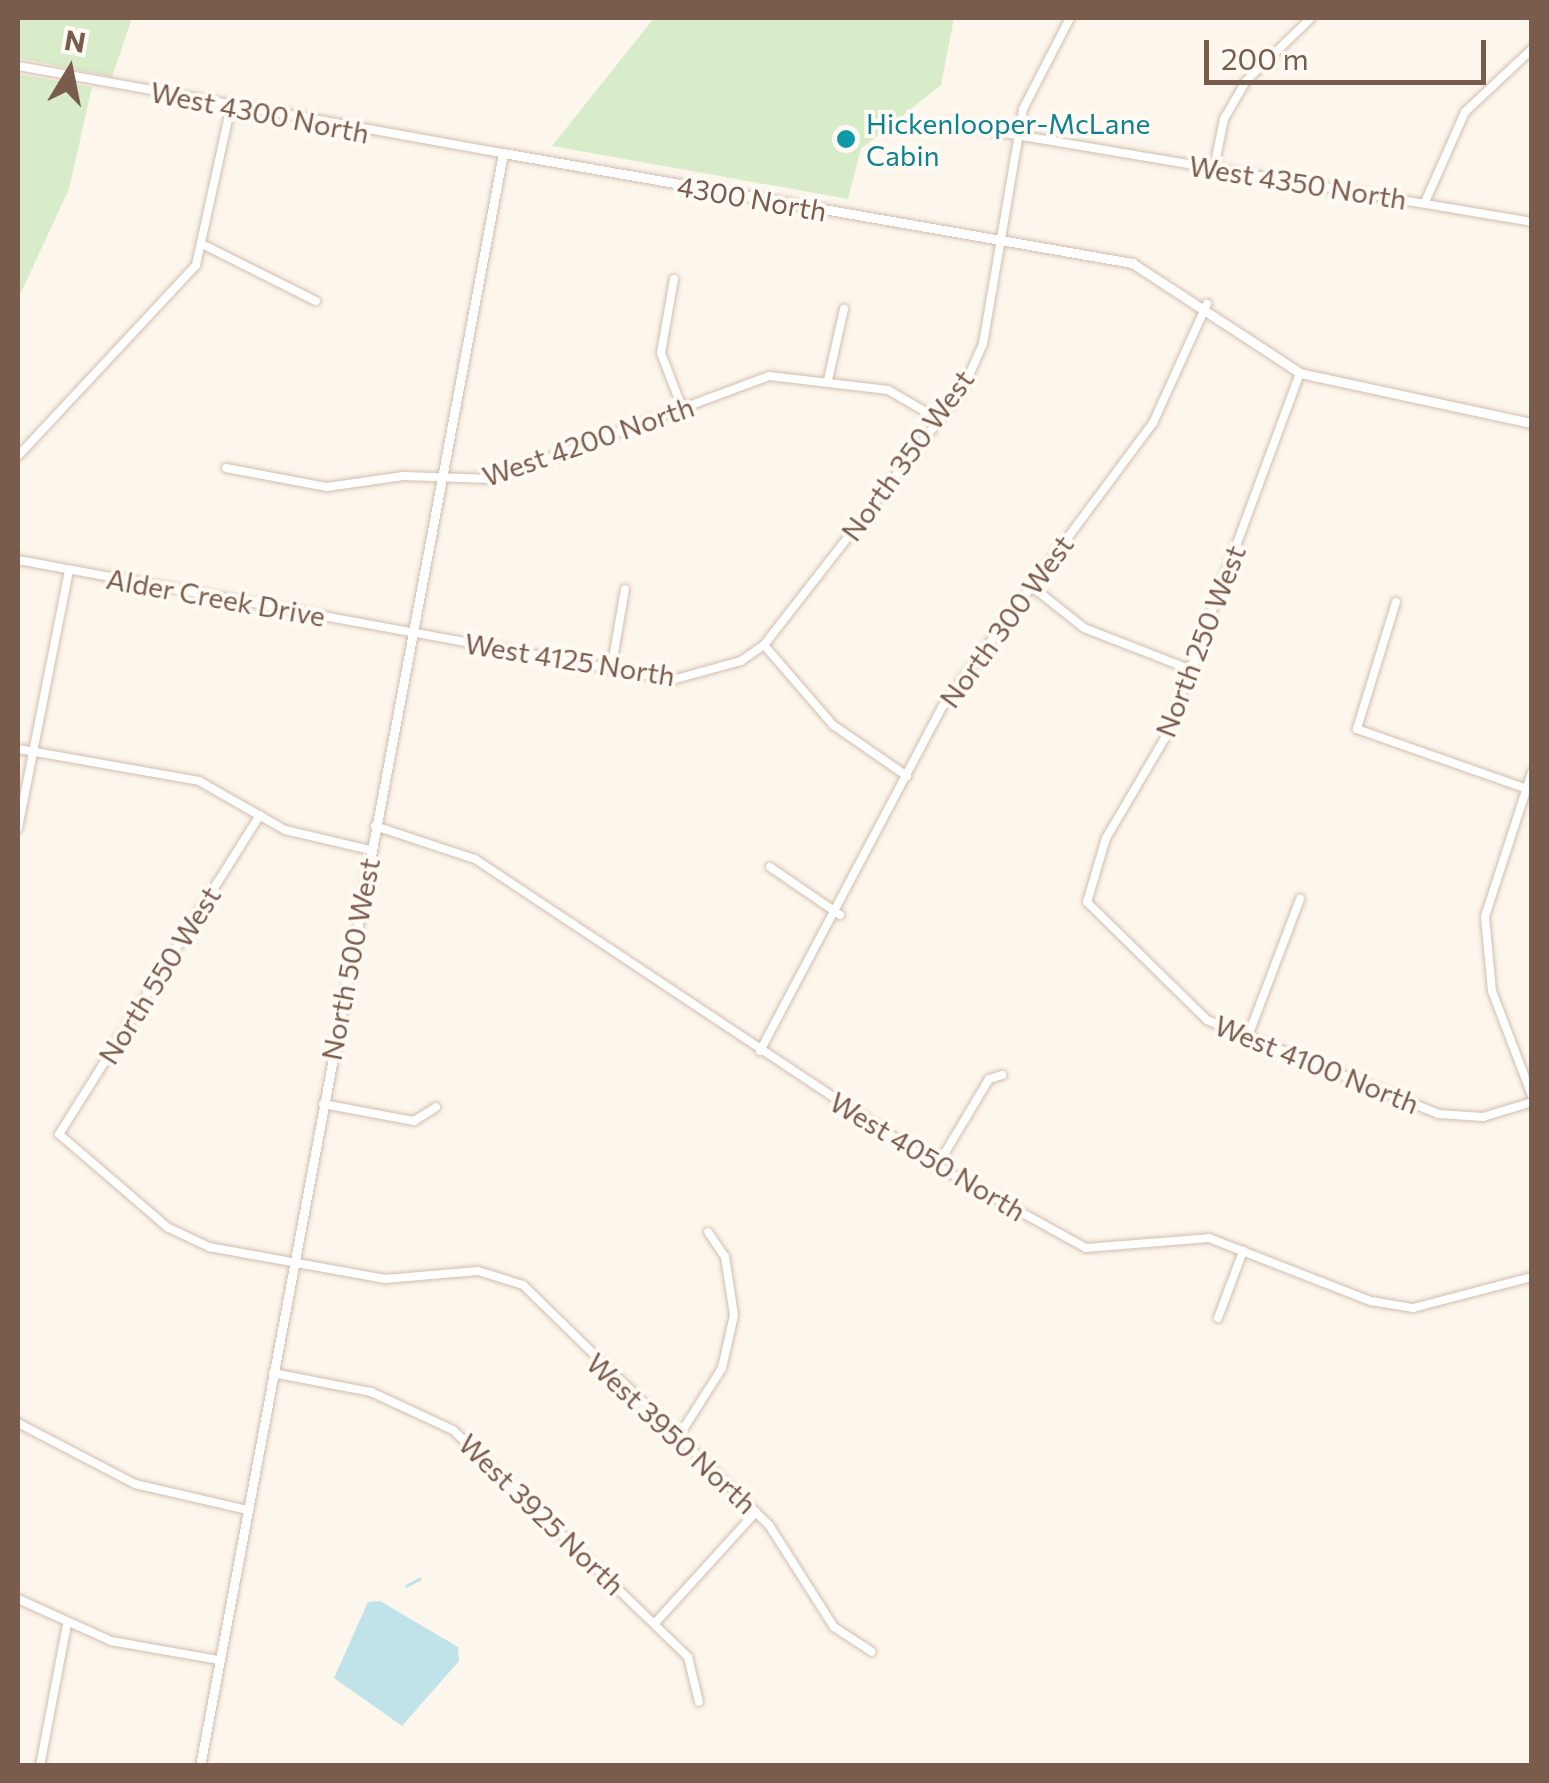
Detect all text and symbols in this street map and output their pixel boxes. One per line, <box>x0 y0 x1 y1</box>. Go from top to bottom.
north arrow <box>20 20 120 120</box>
scale bar <box>1209 20 1492 82</box>
text: N <box>62 22 89 59</box>
text: 200 m <box>1221 39 1309 76</box>
street label: West 4300 North <box>148 74 372 150</box>
place label: Hickenlooper-McLane Cabin <box>866 106 1150 172</box>
marker: Hickenlooper-McLane Cabin <box>835 128 857 150</box>
street label: West 4350 North <box>1187 148 1409 216</box>
street label: 4300 North <box>675 168 829 228</box>
street label: North 350 West <box>834 363 980 547</box>
street label: West 4200 North <box>478 389 698 493</box>
street label: North 300 West <box>932 528 1080 714</box>
street label: North 250 West <box>1148 540 1252 742</box>
street label: Alder Creek Drive <box>104 561 328 633</box>
street label: West 4125 North <box>463 626 677 692</box>
street label: North 500 West <box>314 855 386 1063</box>
street label: North 550 West <box>91 880 227 1070</box>
street label: West 4100 North <box>1210 1008 1424 1120</box>
street label: West 4050 North <box>824 1084 1032 1228</box>
street label: West 3950 North <box>580 1346 764 1520</box>
street label: West 3925 North <box>452 1426 632 1602</box>

